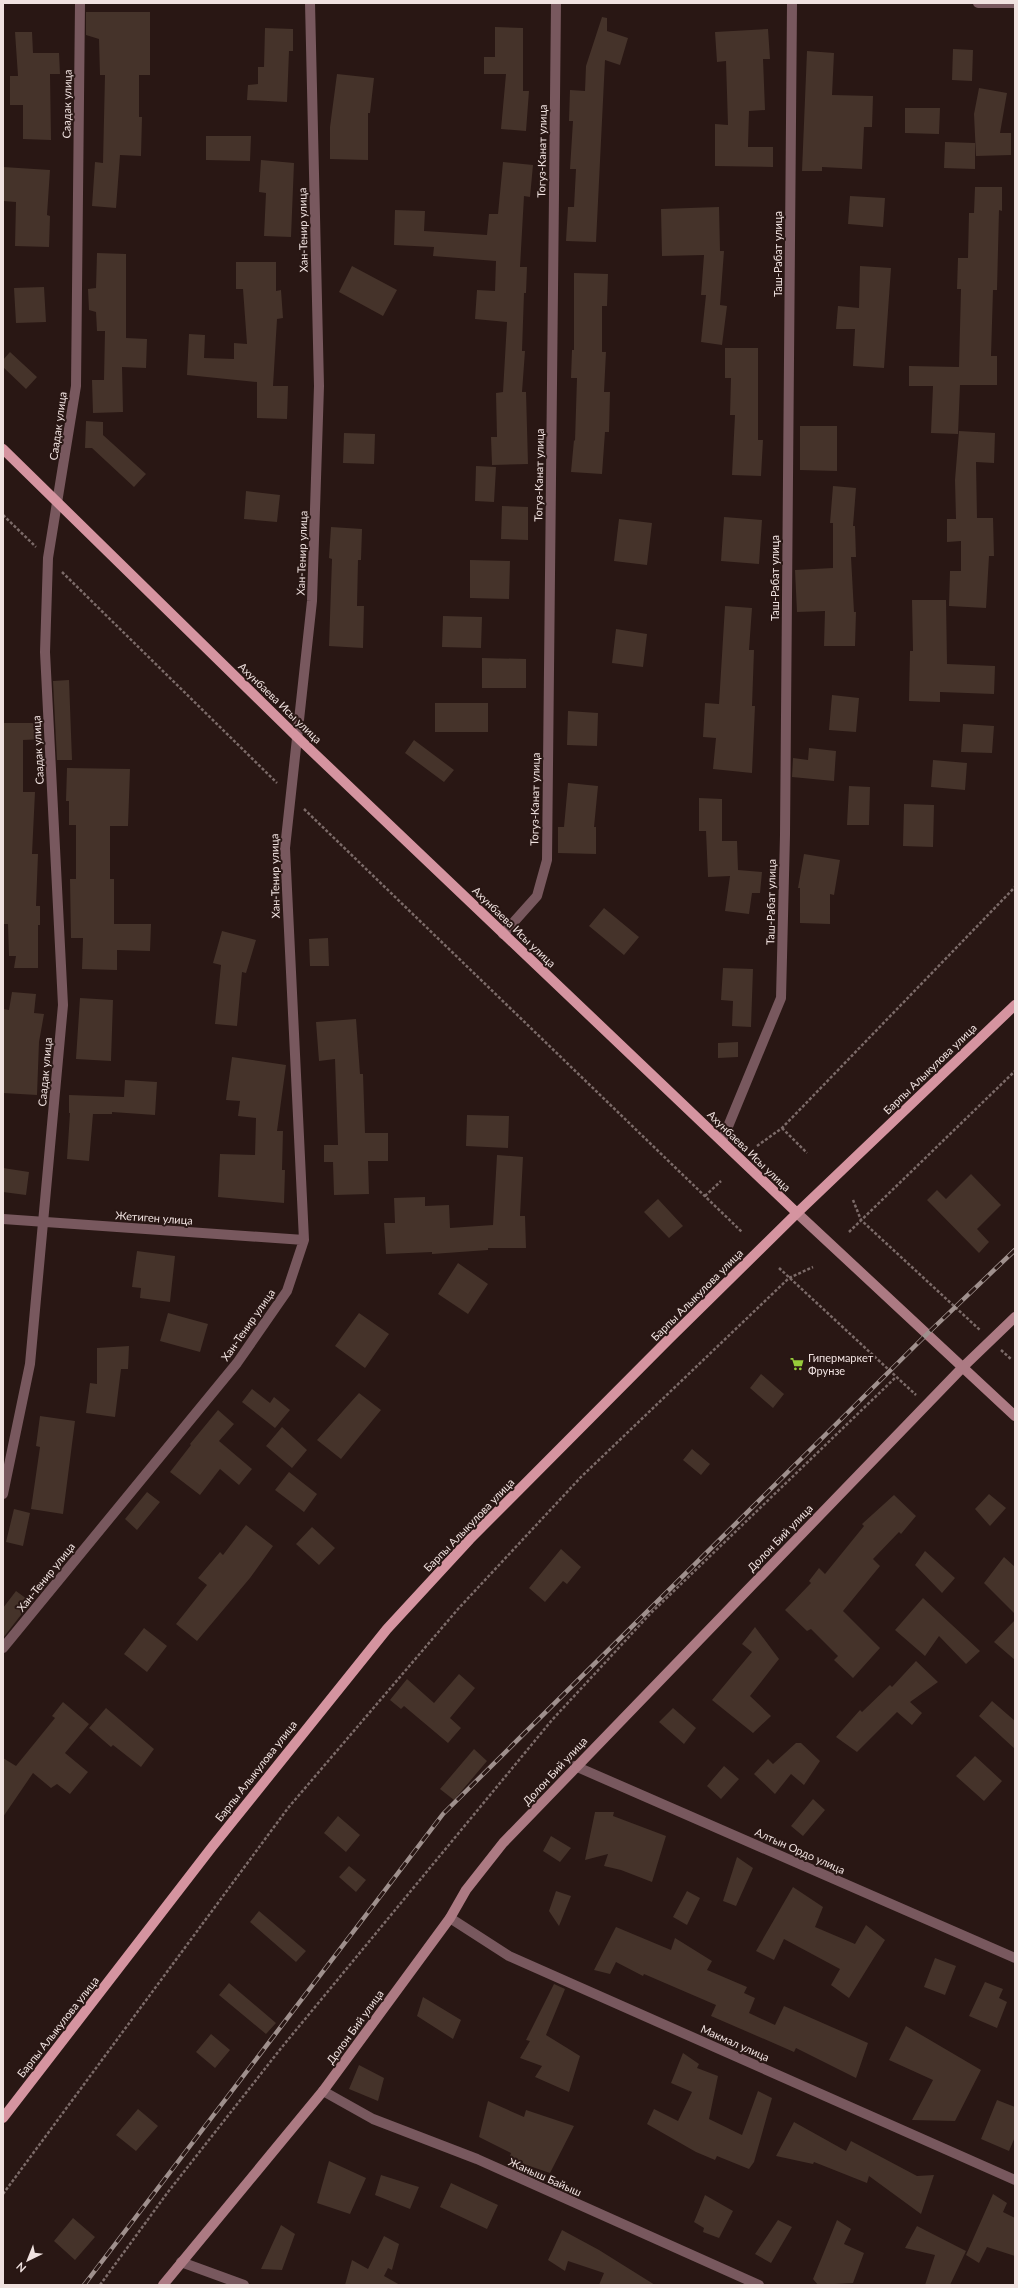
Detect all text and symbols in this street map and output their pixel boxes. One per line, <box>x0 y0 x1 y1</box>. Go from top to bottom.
street label: Саадак улица <box>59 69 74 139</box>
street label: Тогуз-Канат улица <box>534 104 549 198</box>
street label: Хан-Тенир улица <box>295 188 310 272</box>
street label: Таш-Рабат улица <box>771 211 784 297</box>
street label: Саадак улица <box>46 391 69 461</box>
street label: Тогуз-Канат улица <box>531 428 546 522</box>
street label: Хан-Тенир улица <box>294 510 309 596</box>
street label: Таш-Рабат улица <box>768 535 781 621</box>
street label: Ахунбаева Исы улица <box>236 660 325 746</box>
street label: Саадак улица <box>29 715 46 785</box>
street label: Тогуз-Канат улица <box>527 752 542 846</box>
street label: Хан-Тенир улица <box>267 834 282 918</box>
street label: Таш-Рабат улица <box>763 859 778 945</box>
street label: Ахунбаева Исы улица <box>470 884 559 970</box>
street label: Барпы Алыкулова улица <box>880 1021 979 1117</box>
street label: Саадак улица <box>35 1037 54 1107</box>
street label: Ахунбаева Исы улица <box>705 1108 794 1194</box>
street label: Жетиген улица <box>115 1208 193 1227</box>
street label: Барпы Алыкулова улица <box>648 1246 745 1343</box>
street label: Хан-Тенир улица <box>218 1286 277 1363</box>
place label: Гипермаркет Фрунзе <box>808 1351 874 1377</box>
supermarket icon: Гипермаркет Фрунзе <box>789 1356 805 1372</box>
street label: Барпы Алыкулова улица <box>421 1475 517 1574</box>
street label: Долон Бий улица <box>744 1501 815 1574</box>
street label: Хан-Тенир улица <box>14 1540 77 1614</box>
street label: Барпы Алыкулова улица <box>212 1718 299 1824</box>
street label: Долон Бий улица <box>520 1734 590 1807</box>
street label: Алтын Ордо улица <box>753 1825 847 1876</box>
street label: Барпы Алыкулова улица <box>14 1974 101 2080</box>
street label: Долон Бий улица <box>323 1987 386 2066</box>
street label: Макмал улица <box>699 2022 772 2063</box>
street label: Жаныш Байыш <box>507 2155 584 2198</box>
north arrow <box>8 2240 48 2280</box>
text: N <box>13 2260 28 2275</box>

